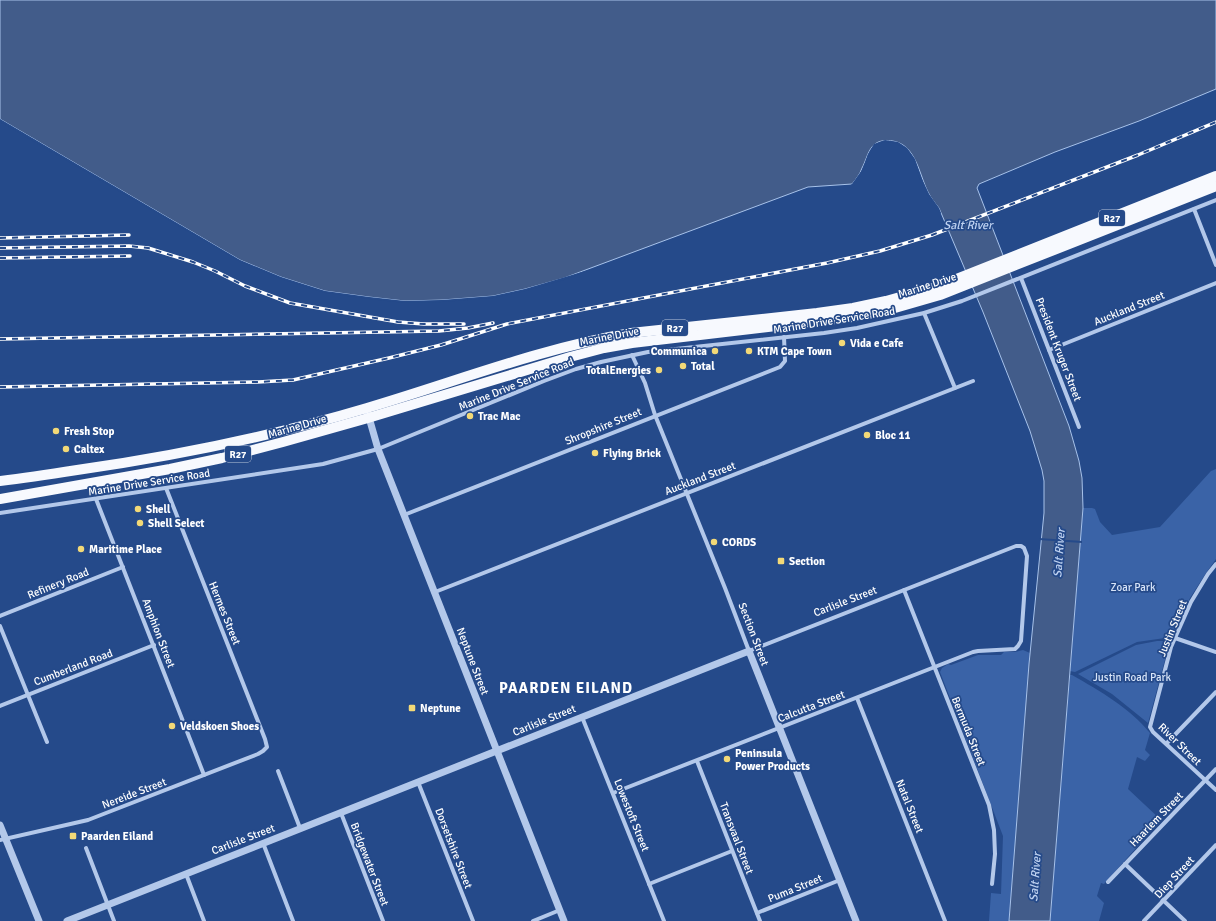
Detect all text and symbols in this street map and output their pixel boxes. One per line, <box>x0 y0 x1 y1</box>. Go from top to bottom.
road number: R27 <box>1099 210 1125 226</box>
water label: Salt River <box>944 218 994 233</box>
street label: Marine Drive <box>897 270 958 301</box>
street label: Auckland Street <box>1092 288 1166 329</box>
street label: President Kruger Street <box>1033 296 1084 403</box>
street label: Marine Drive Service Road <box>772 304 896 337</box>
road number: R27 <box>662 320 688 336</box>
street label: Marine Drive <box>578 324 640 349</box>
place label: Vida e Cafe <box>850 337 904 350</box>
marker: Vida e Cafe <box>837 338 847 348</box>
place label: Communica <box>651 345 707 358</box>
place label: KTM Cape Town <box>757 345 832 358</box>
marker: Communica <box>710 346 720 356</box>
marker: KTM Cape Town <box>744 346 754 356</box>
street label: Marine Drive Service Road <box>457 355 576 414</box>
place label: Total <box>691 360 715 373</box>
marker: Total <box>678 361 688 371</box>
place label: TotalEnergies <box>586 364 651 377</box>
marker: TotalEnergies <box>654 365 664 375</box>
street label: Shropshire Street <box>563 405 644 448</box>
place label: Trac Mac <box>478 410 521 423</box>
marker: Trac Mac <box>465 411 475 421</box>
street label: Marine Drive <box>266 412 328 441</box>
place label: Fresh Stop <box>64 425 114 438</box>
marker: Fresh Stop <box>51 426 61 436</box>
place label: Bloc 11 <box>875 429 910 442</box>
marker: Bloc 11 <box>862 430 872 440</box>
place label: Caltex <box>74 443 105 456</box>
marker: Caltex <box>61 444 71 454</box>
road number: R27 <box>225 446 251 462</box>
place label: Flying Brick <box>603 447 661 460</box>
marker: Flying Brick <box>590 448 600 458</box>
street label: Auckland Street <box>663 459 738 498</box>
street label: Marine Drive Service Road <box>87 466 211 499</box>
place label: Shell <box>146 503 171 516</box>
marker: Shell <box>133 504 143 514</box>
place label: Shell Select <box>148 517 204 530</box>
marker: Shell Select <box>135 518 145 528</box>
water label: Salt River <box>1050 527 1069 578</box>
place label: CORDS <box>722 536 756 549</box>
marker: CORDS <box>709 537 719 547</box>
place label: Maritime Place <box>89 543 162 556</box>
marker: Maritime Place <box>76 544 86 554</box>
place label: Section <box>789 555 825 568</box>
marker: Section <box>776 556 786 566</box>
street label: Refinery Road <box>25 565 91 602</box>
street label: Hermes Street <box>206 580 243 647</box>
park label: Zoar Park <box>1111 581 1156 594</box>
street label: Carlisle Street <box>812 583 879 620</box>
street label: Amphion Street <box>139 597 178 670</box>
street label: Justin Street <box>1155 598 1190 658</box>
street label: Section Street <box>736 601 772 668</box>
street label: Neptune Street <box>454 626 491 697</box>
street label: Cumberland Road <box>32 646 115 688</box>
park label: Justin Road Park <box>1093 671 1172 684</box>
district label: PAARDEN EILAND <box>499 679 633 697</box>
street label: Calcutta Street <box>776 688 847 725</box>
street label: Bermuda Street <box>949 695 988 768</box>
place label: Neptune <box>420 702 461 715</box>
street label: Carlisle Street <box>511 702 578 739</box>
marker: Neptune <box>407 703 417 713</box>
place label: Veldskoen Shoes <box>180 720 259 733</box>
marker: Veldskoen Shoes <box>167 721 177 731</box>
street label: River Street <box>1155 721 1204 768</box>
place label: Peninsula Power Products <box>735 747 810 773</box>
marker: Peninsula Power Products <box>722 754 732 764</box>
street label: Nereide Street <box>100 775 168 812</box>
street label: Lowestoft Street <box>611 777 652 853</box>
street label: Natal Street <box>893 777 926 835</box>
street label: Haarlem Street <box>1127 789 1186 849</box>
street label: Transvaal Street <box>717 801 756 876</box>
street label: Dorsetshire Street <box>432 806 475 890</box>
street label: Carlisle Street <box>210 821 277 858</box>
street label: Bridgewater Street <box>348 821 391 908</box>
place label: Paarden Eiland <box>81 830 153 843</box>
marker: Paarden Eiland <box>68 831 78 841</box>
water label: Salt River <box>1026 851 1045 902</box>
street label: Diep Street <box>1152 854 1197 901</box>
street label: Puma Street <box>766 872 824 905</box>

